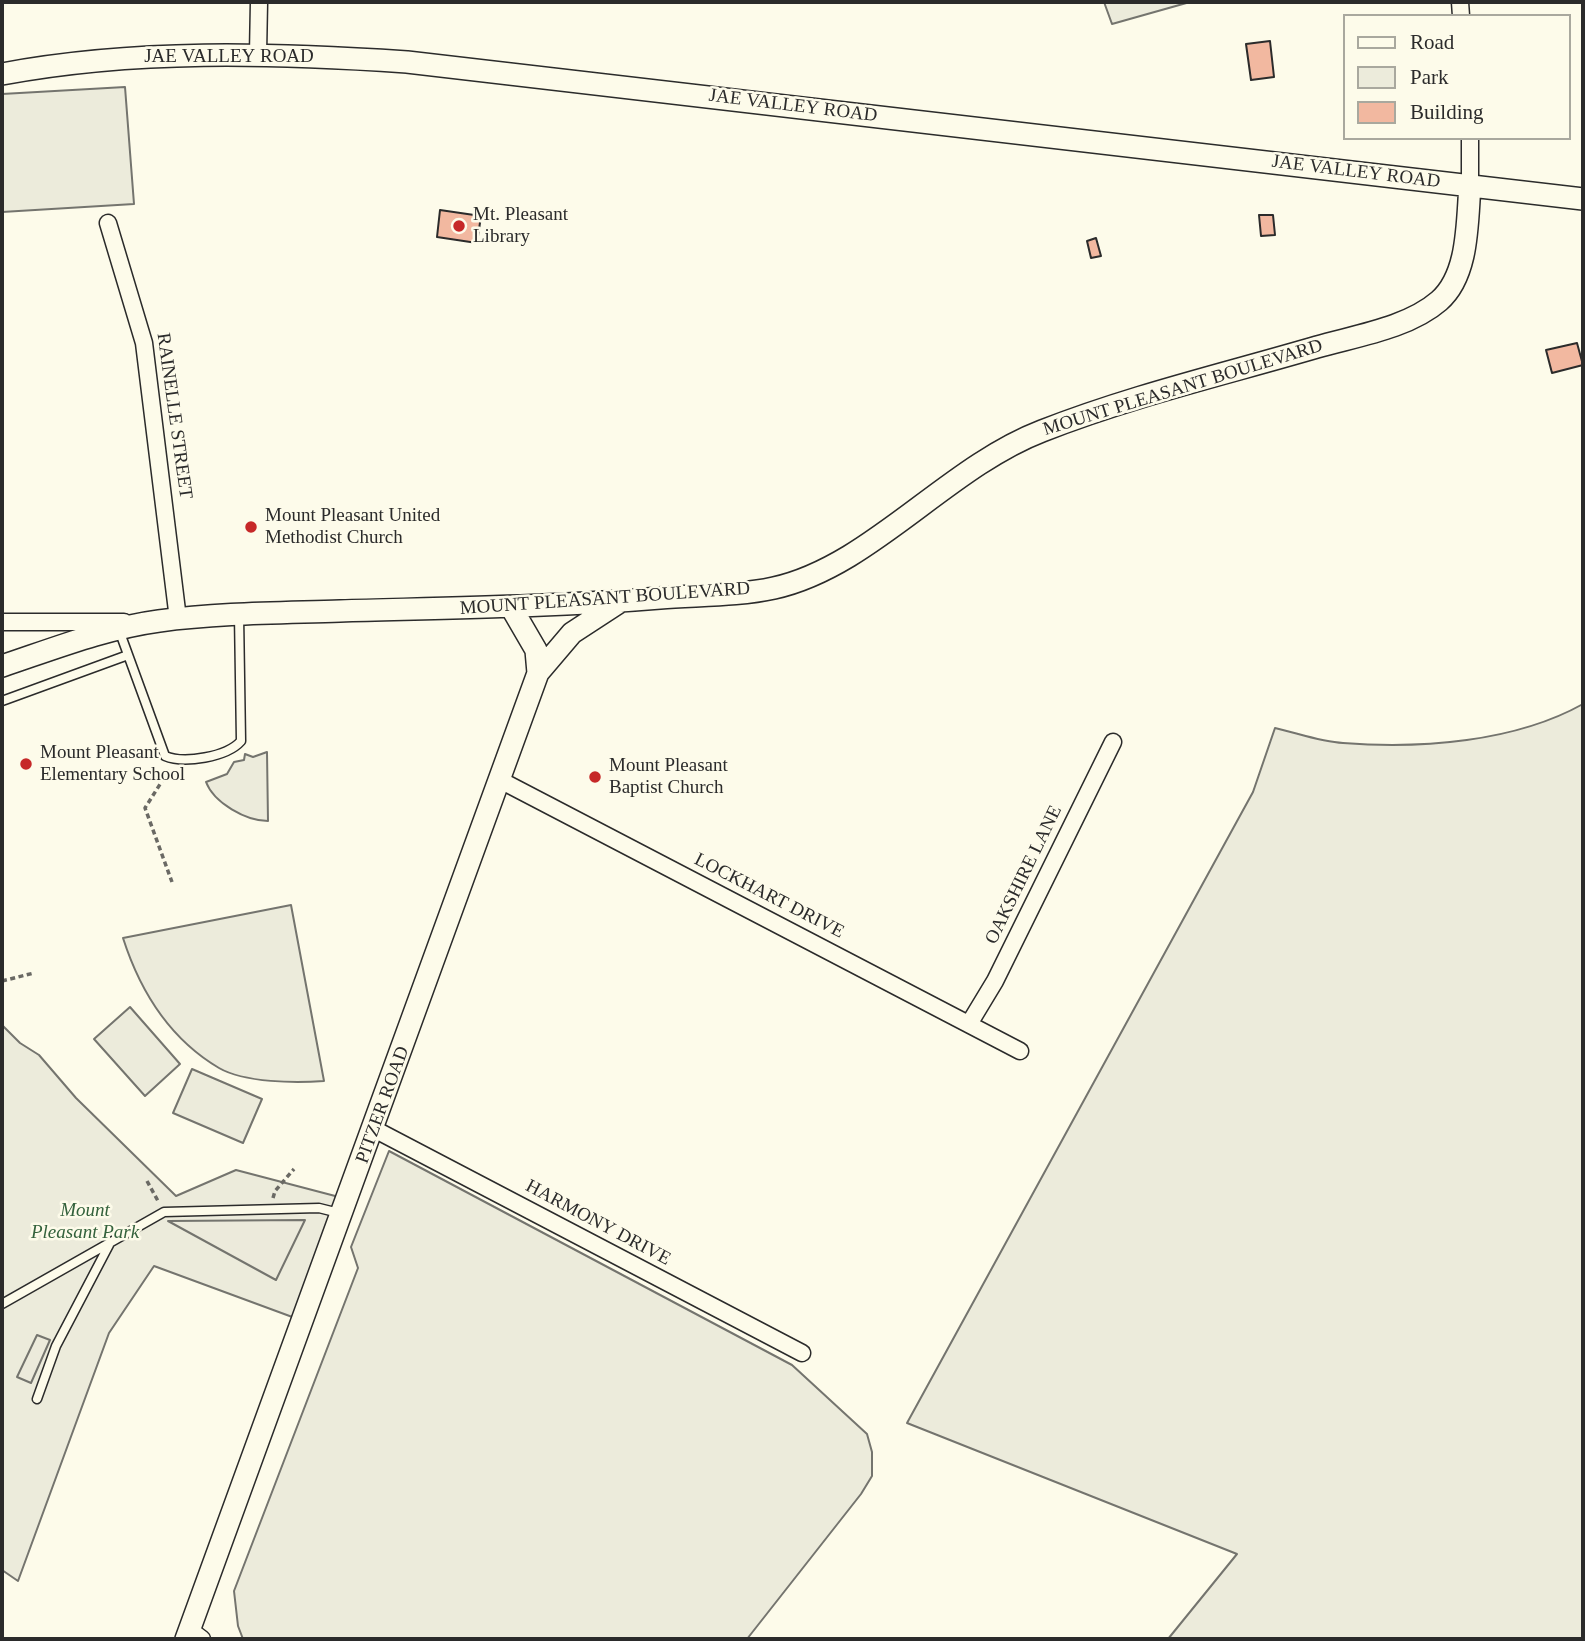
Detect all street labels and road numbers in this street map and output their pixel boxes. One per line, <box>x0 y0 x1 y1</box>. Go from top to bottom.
street label: JAE VALLEY ROAD <box>144 46 314 68</box>
street label: JAE VALLEY ROAD <box>707 84 879 128</box>
street label: JAE VALLEY ROAD <box>1270 150 1442 194</box>
street label: RAINELLE STREET <box>151 332 197 500</box>
street label: MOUNT PLEASANT BOULEVARD <box>1041 335 1325 441</box>
street label: MOUNT PLEASANT BOULEVARD <box>459 577 751 621</box>
street label: OAKSHIRE LANE <box>981 802 1067 948</box>
street label: LOCKHART DRIVE <box>690 848 848 944</box>
street label: PITZER ROAD <box>351 1043 415 1167</box>
street label: HARMONY DRIVE <box>522 1175 674 1271</box>

